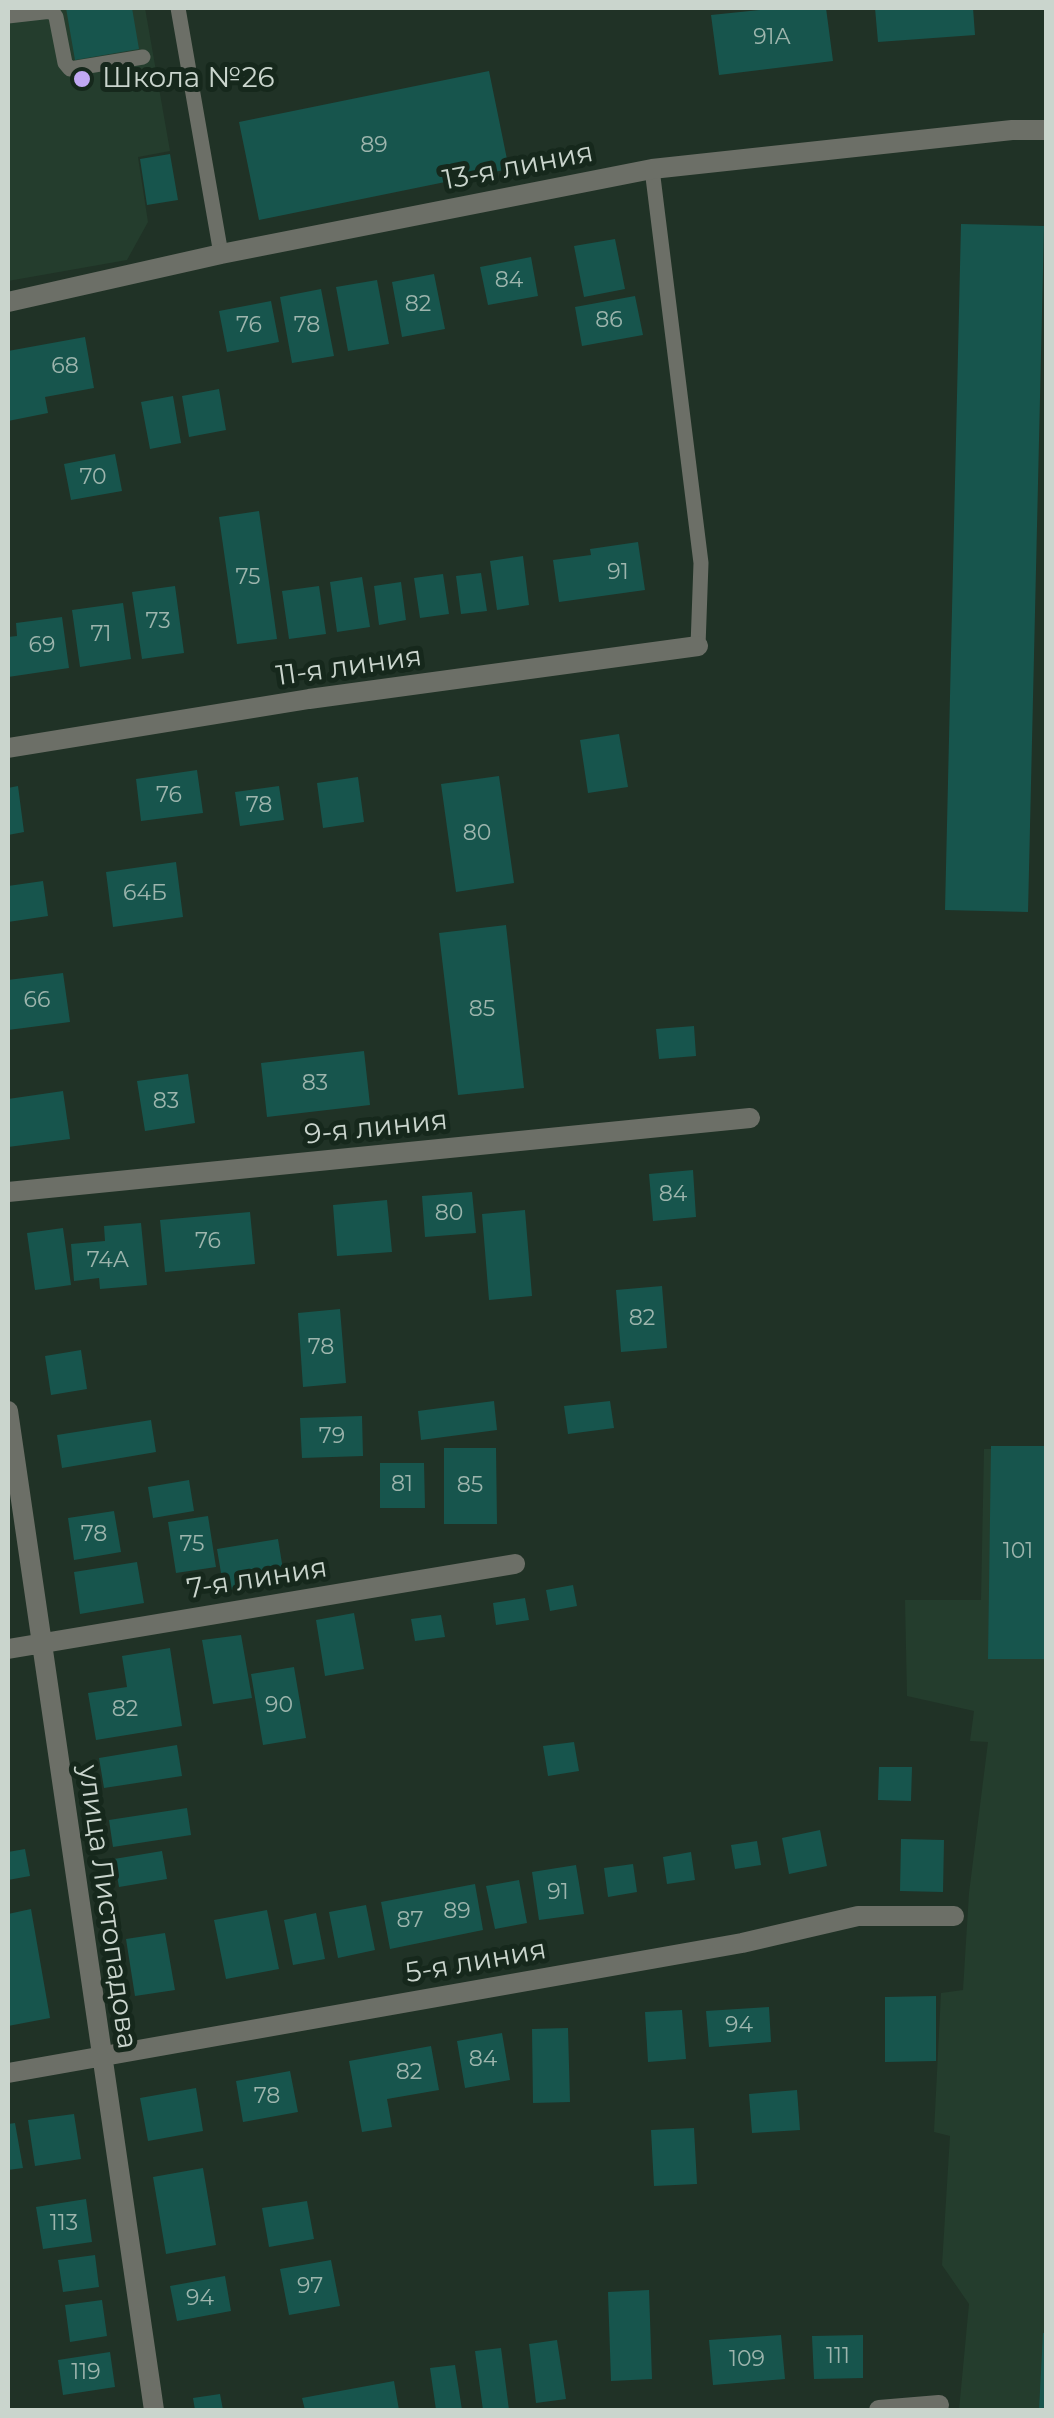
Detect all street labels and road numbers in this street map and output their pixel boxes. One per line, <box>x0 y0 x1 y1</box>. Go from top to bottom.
street label: 13-я линия <box>440 136 596 198</box>
street label: 11-я линия <box>274 640 424 694</box>
street label: 9-я линия <box>303 1104 449 1152</box>
street label: 7-я линия <box>184 1551 330 1607</box>
street label: улица Листопадова <box>70 1763 144 2051</box>
street label: 5-я линия <box>403 1933 549 1991</box>

